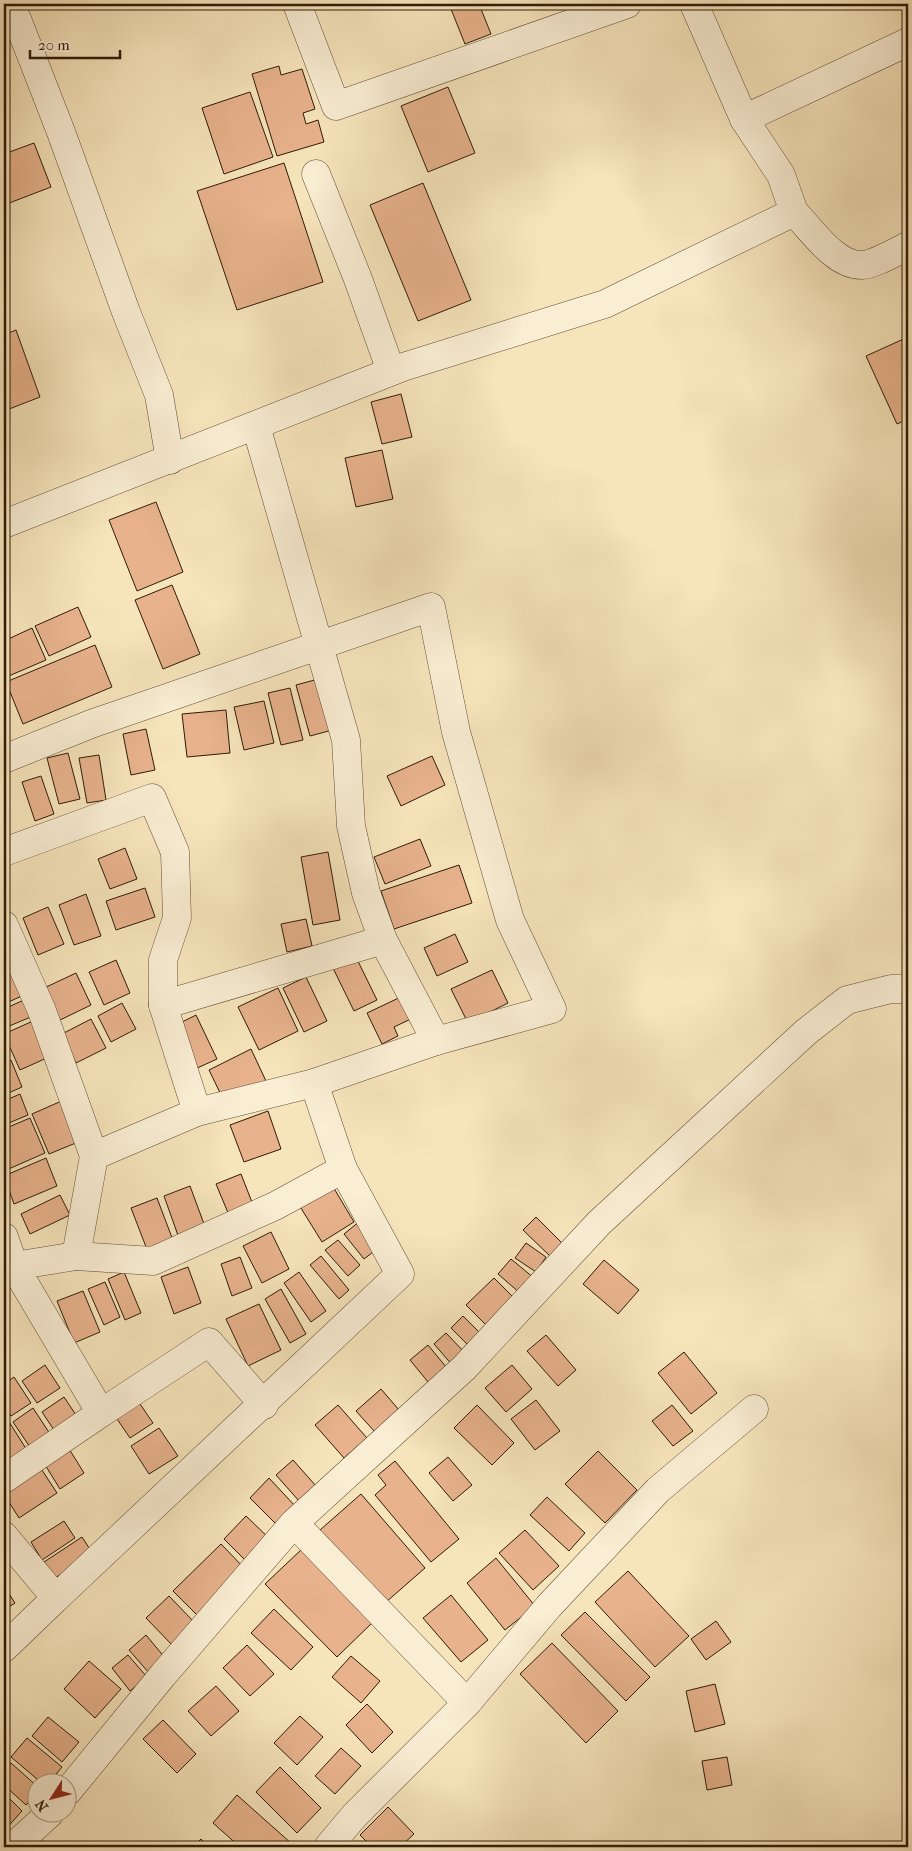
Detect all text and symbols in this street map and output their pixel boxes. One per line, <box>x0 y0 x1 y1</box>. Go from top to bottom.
scale bar <box>30 28 120 60</box>
text: 20 m <box>38 36 70 54</box>
north arrow <box>28 1774 78 1824</box>
text: N <box>32 1796 52 1815</box>

